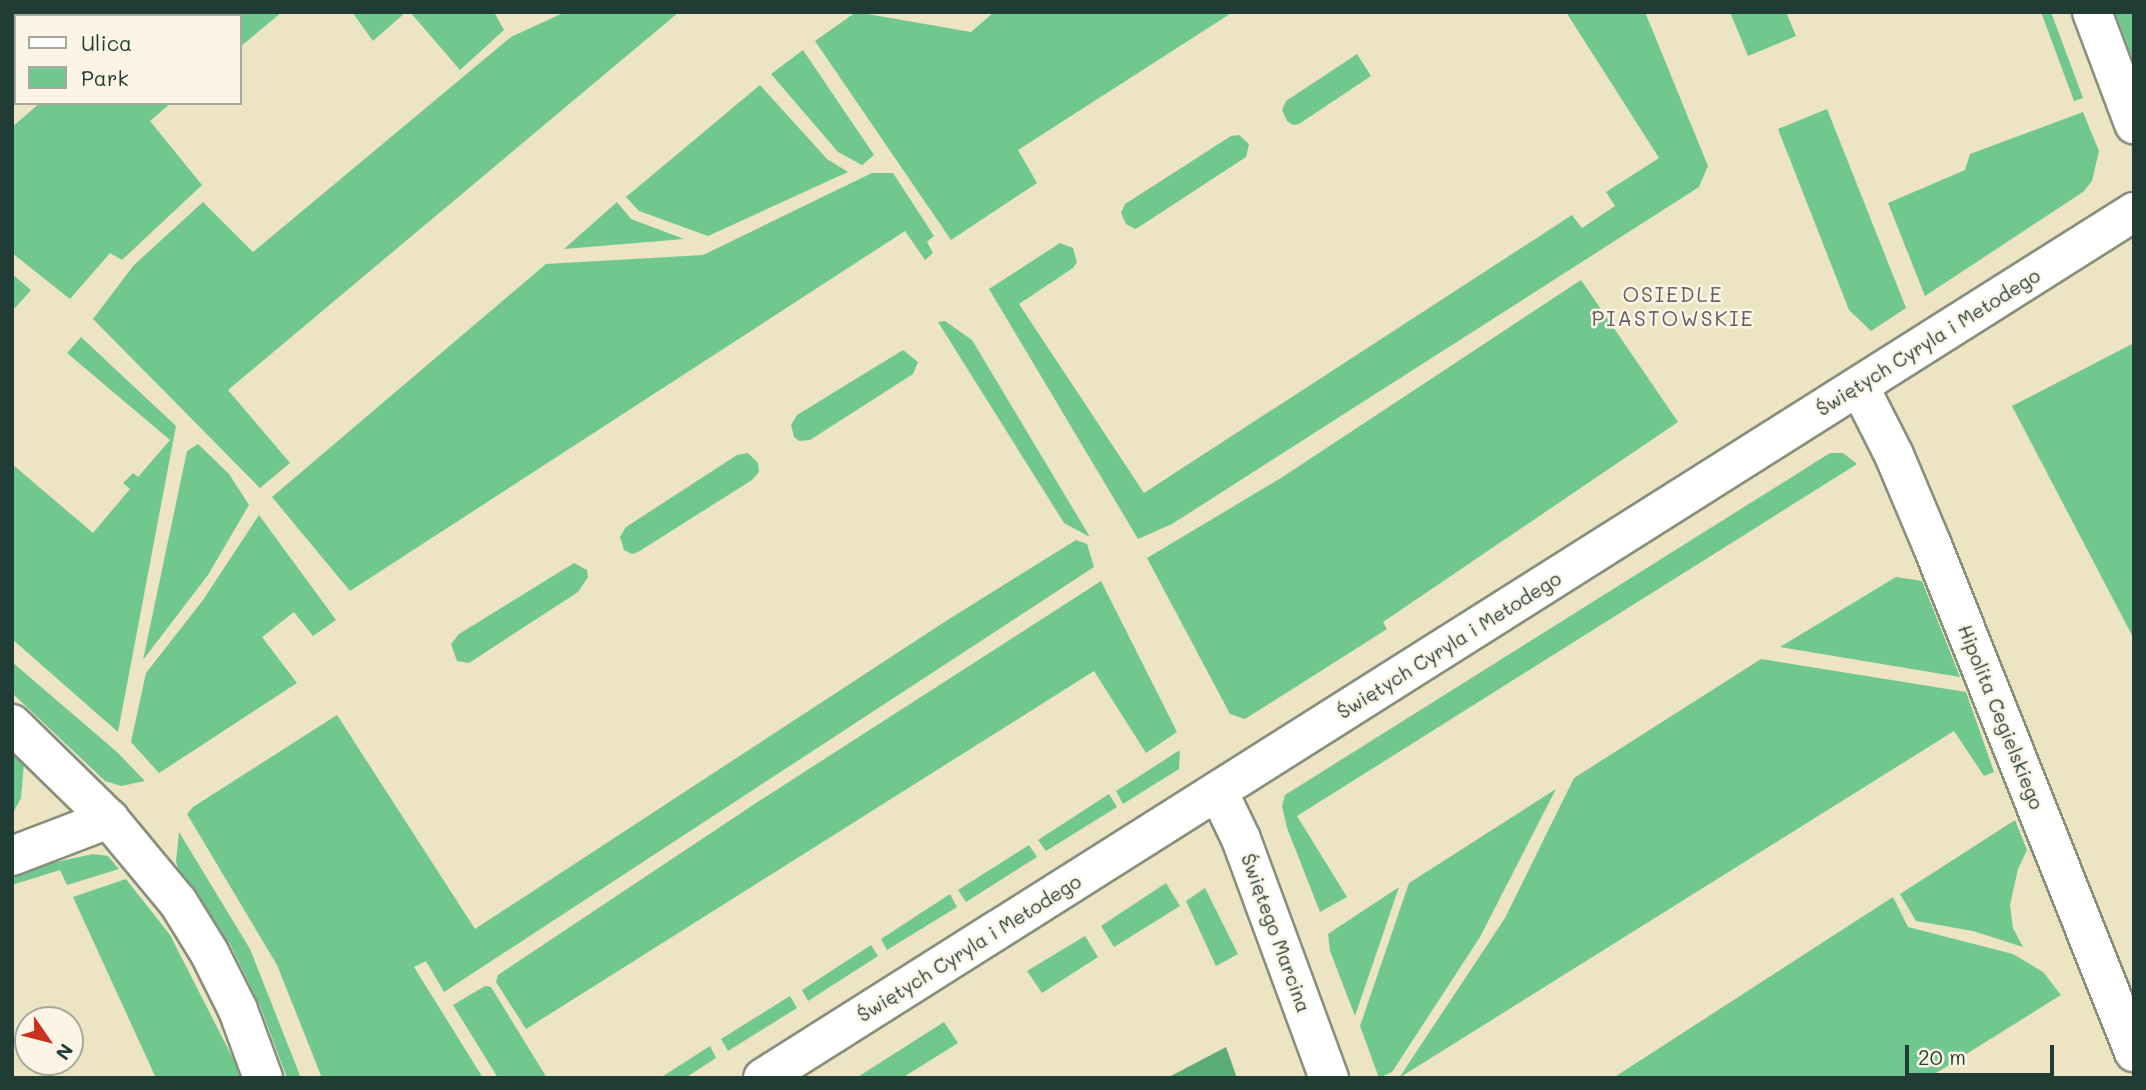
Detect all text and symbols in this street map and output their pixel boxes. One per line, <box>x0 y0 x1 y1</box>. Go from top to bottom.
legend <box>14 14 242 105</box>
text: Ulica <box>81 29 132 56</box>
text: Park <box>81 64 129 91</box>
street label: Świętych Cyryla i Metodego <box>1812 264 2044 420</box>
district label: OSIEDLE PIASTOWSKIE <box>1593 281 1753 331</box>
street label: Świętych Cyryla i Metodego <box>1333 567 1565 723</box>
street label: Hipolita Cegielskiego <box>1954 621 2048 813</box>
street label: Świętego Marcina <box>1237 850 1315 1016</box>
street label: Świętych Cyryla i Metodego <box>853 870 1085 1026</box>
north arrow <box>14 1006 84 1076</box>
scale bar <box>1908 1030 2057 1074</box>
text: N <box>51 1039 79 1065</box>
text: 20 m <box>1918 1043 1966 1070</box>

